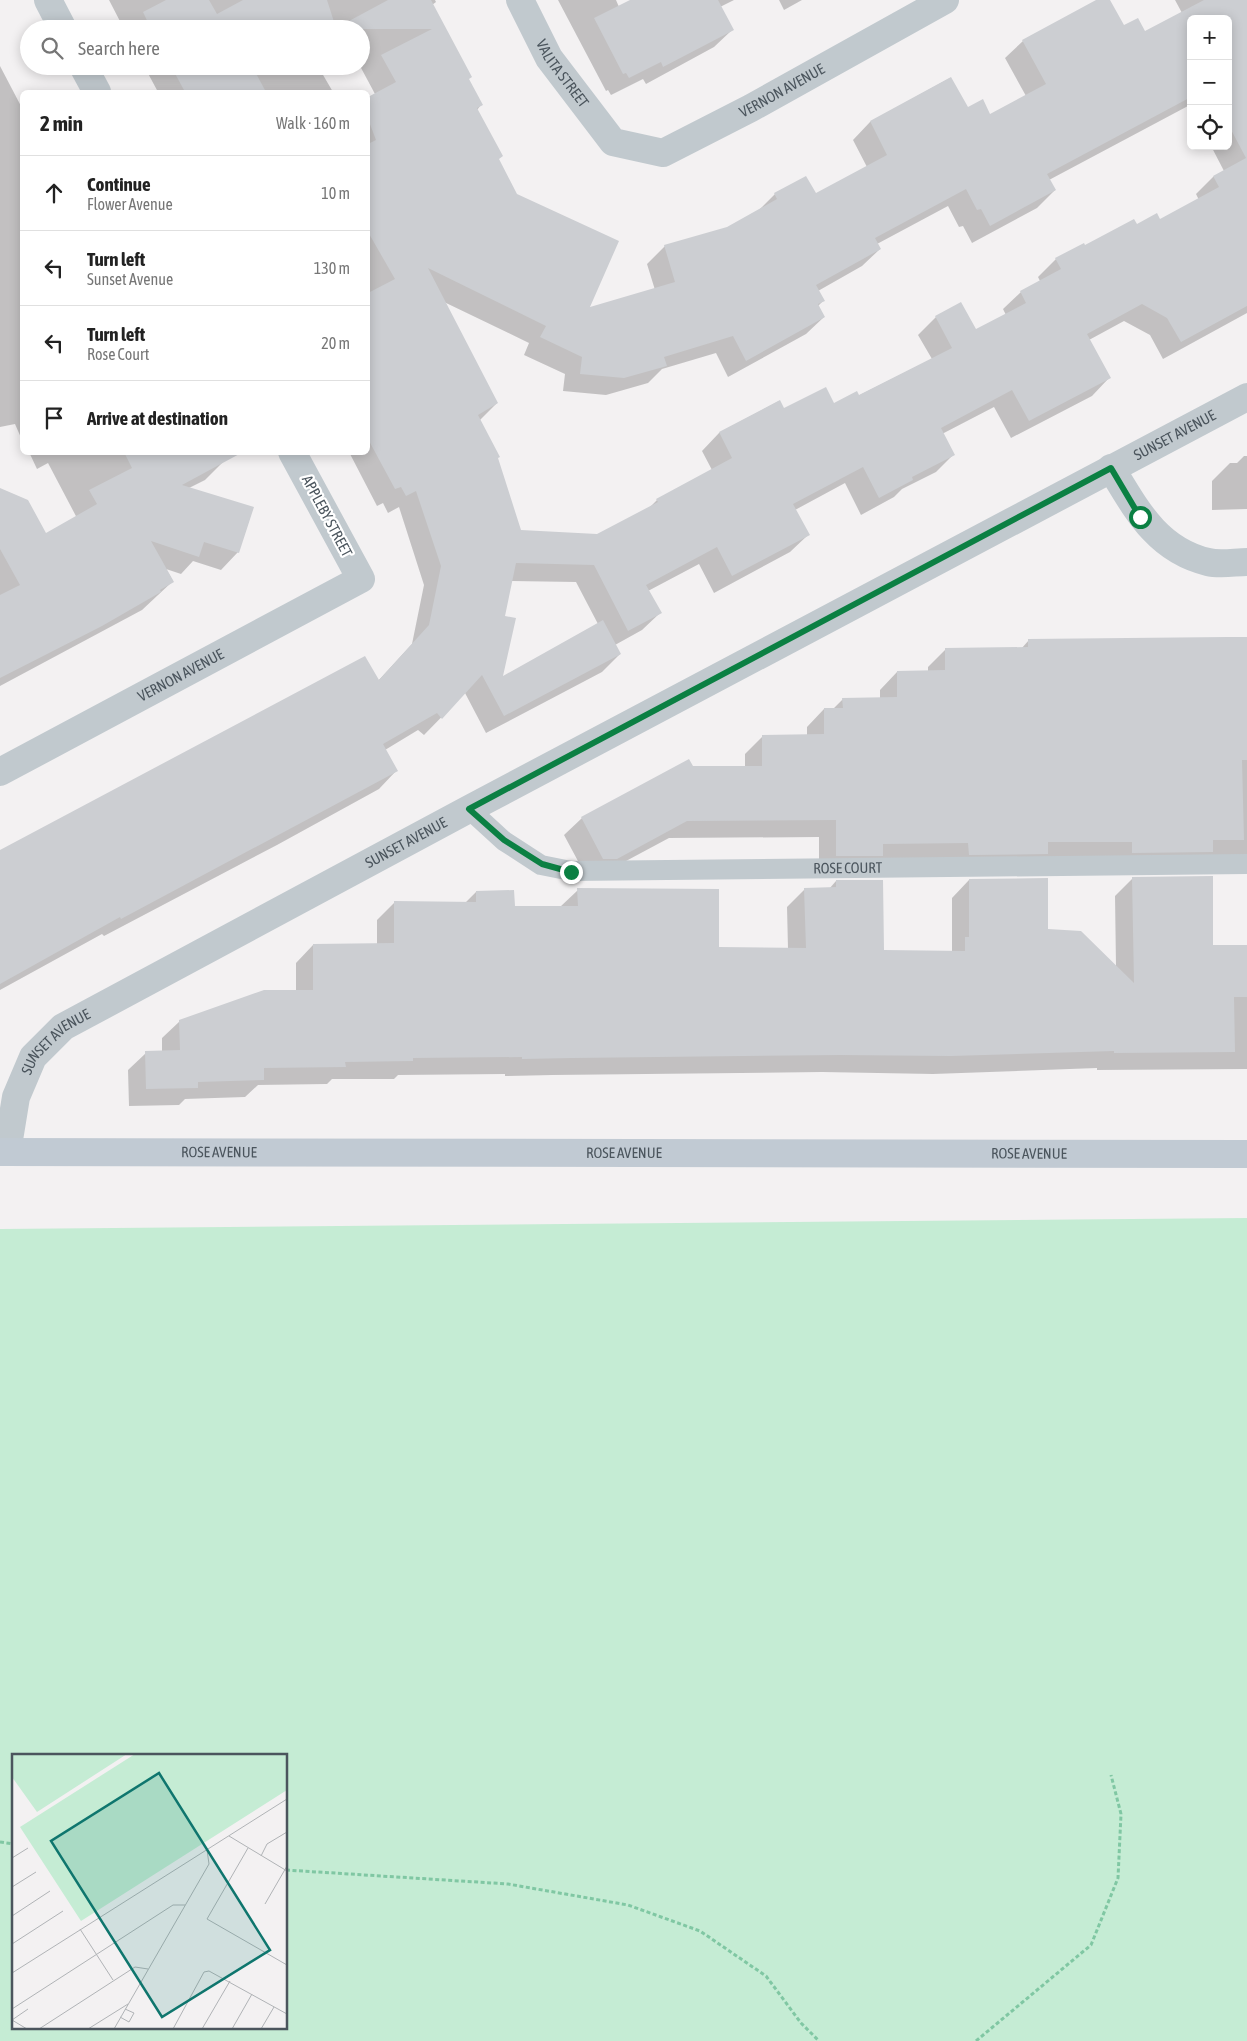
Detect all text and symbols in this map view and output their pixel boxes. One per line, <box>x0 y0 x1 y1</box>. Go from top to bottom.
map controls <box>1187 15 1232 150</box>
button: + <box>1187 15 1232 60</box>
search box <box>20 20 370 75</box>
icon: search <box>38 34 66 62</box>
text: Search here <box>78 37 160 59</box>
street label: VALITA STREET <box>533 37 593 111</box>
street label: VERNON AVENUE <box>736 60 828 121</box>
button: − <box>1187 60 1232 105</box>
button: locate <box>1187 105 1232 150</box>
text: 2 min <box>40 111 83 135</box>
text: Walk · 160 m <box>276 114 350 132</box>
text: Continue <box>87 173 151 195</box>
icon: ahead <box>40 179 68 207</box>
text: 10 m <box>321 184 350 202</box>
text: Flower Avenue <box>87 195 173 213</box>
text: Turn left <box>87 248 145 270</box>
icon: left <box>40 254 68 282</box>
text: 130 m <box>314 259 350 277</box>
text: Sunset Avenue <box>87 270 173 288</box>
text: Turn left <box>87 323 145 345</box>
icon: left <box>40 329 68 357</box>
text: 20 m <box>321 334 350 352</box>
text: Rose Court <box>87 345 149 363</box>
icon: arrive <box>40 404 68 432</box>
street label: SUNSET AVENUE <box>1131 406 1219 463</box>
text: Arrive at destination <box>87 407 228 429</box>
street label: APPLEBY STREET <box>299 472 356 560</box>
route start <box>1129 506 1152 529</box>
street label: VERNON AVENUE <box>135 645 227 705</box>
street label: SUNSET AVENUE <box>362 813 450 871</box>
street label: ROSE COURT <box>813 859 883 876</box>
route end <box>560 861 583 884</box>
street label: SUNSET AVENUE <box>18 1005 93 1077</box>
street label: ROSE AVENUE <box>181 1143 258 1160</box>
street label: ROSE AVENUE <box>586 1144 663 1161</box>
street label: ROSE AVENUE <box>991 1145 1068 1162</box>
inset map <box>12 1754 288 2028</box>

